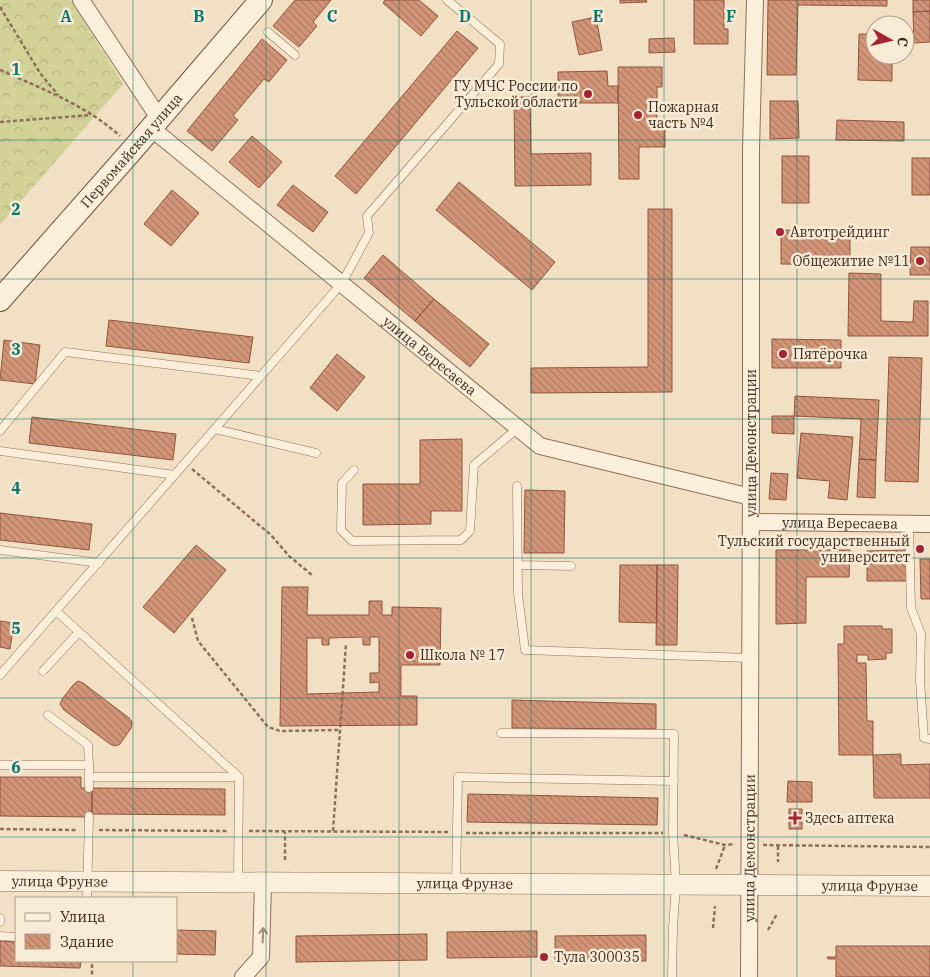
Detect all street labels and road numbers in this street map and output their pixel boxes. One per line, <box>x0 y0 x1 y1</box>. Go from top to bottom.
street label: Первомайская улица <box>76 89 186 212</box>
street label: улица Вересаева <box>379 312 481 400</box>
street label: улица Демонстрации <box>742 369 760 517</box>
street label: улица Вересаева <box>782 513 898 533</box>
street label: улица Демонстрации <box>740 774 759 922</box>
street label: улица Фрунзе <box>12 872 108 891</box>
street label: улица Фрунзе <box>417 874 513 893</box>
street label: улица Фрунзе <box>822 876 918 895</box>

